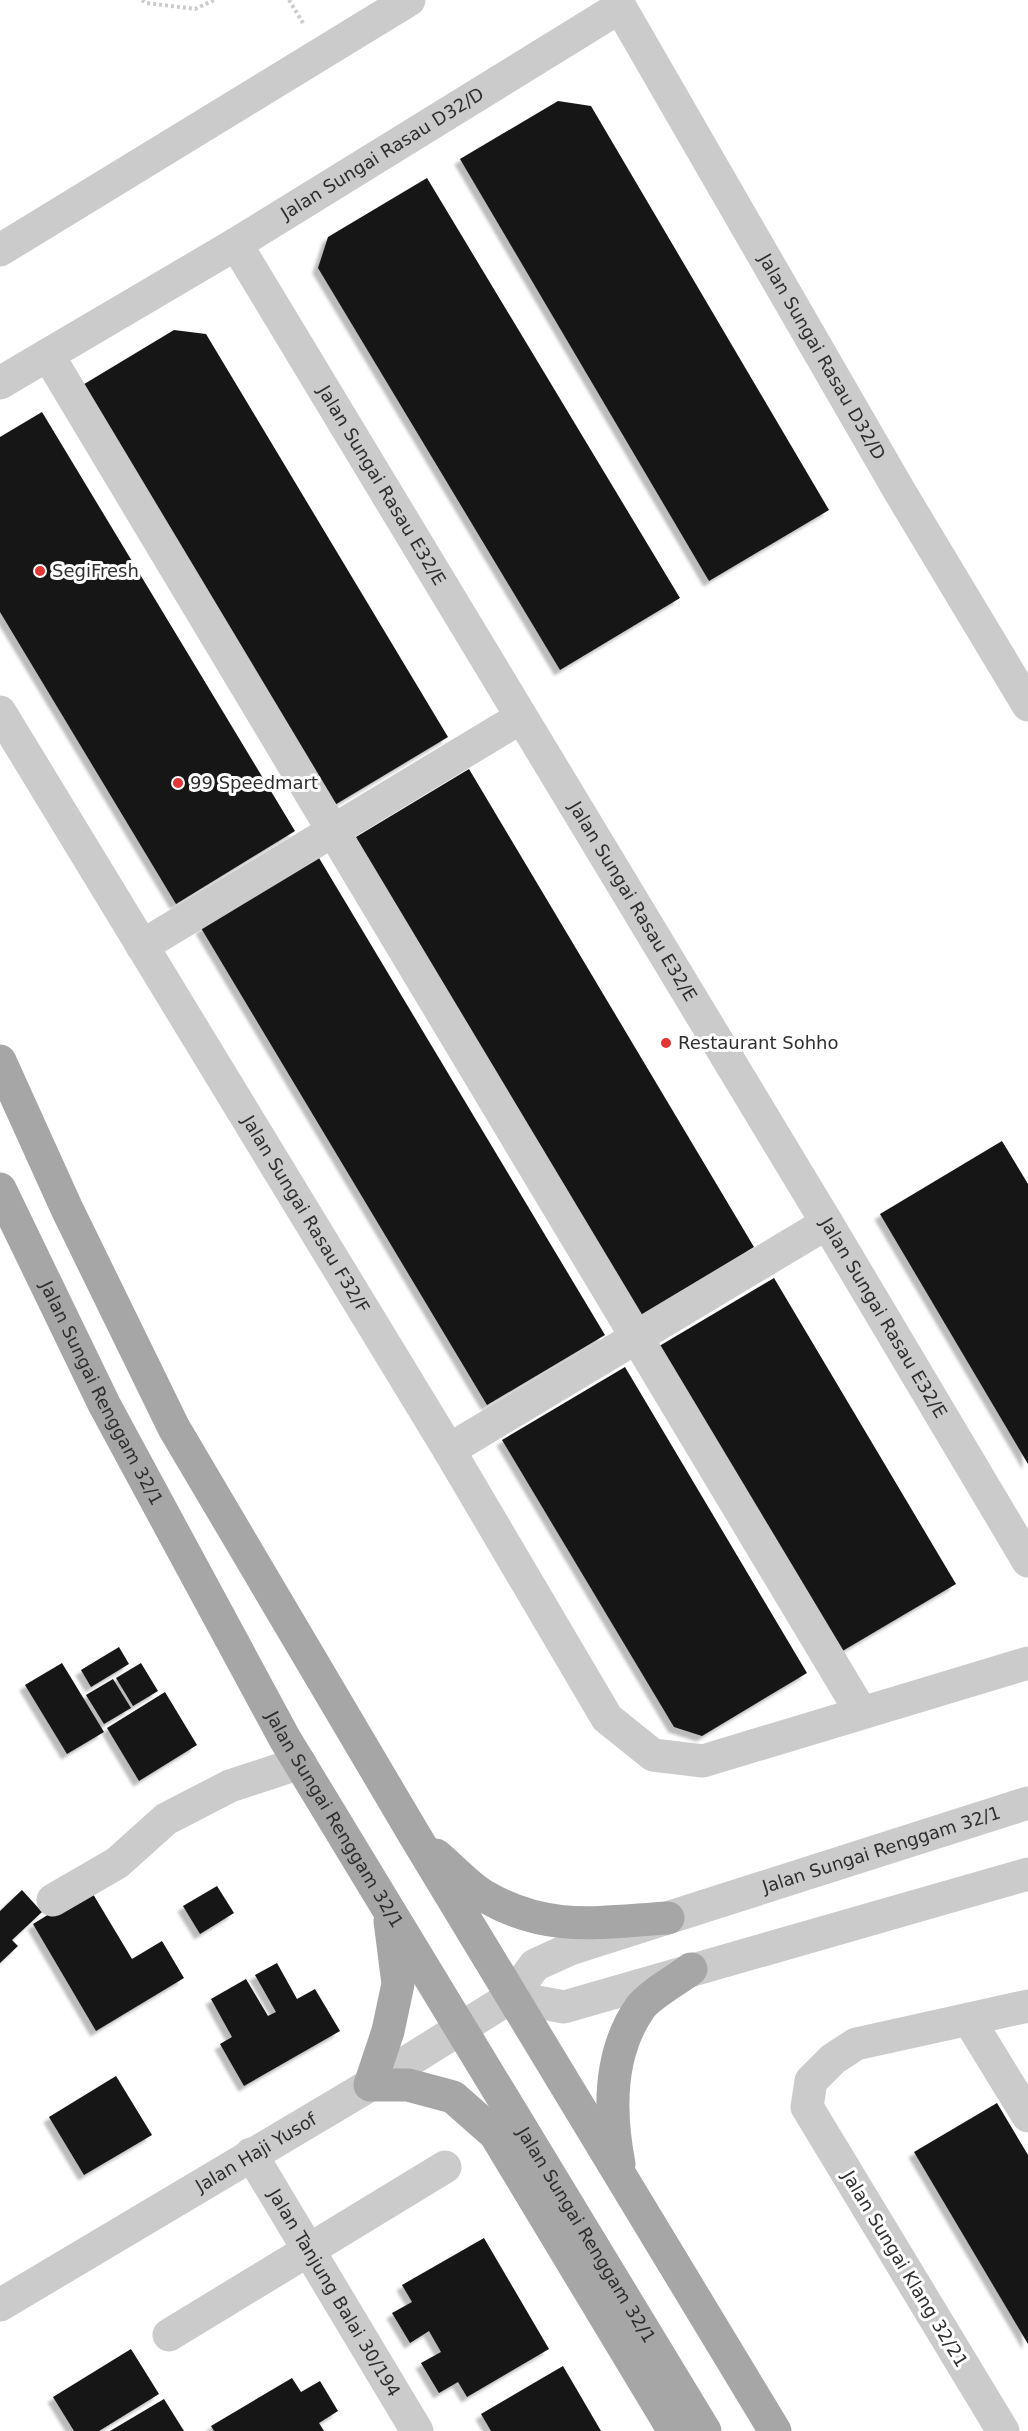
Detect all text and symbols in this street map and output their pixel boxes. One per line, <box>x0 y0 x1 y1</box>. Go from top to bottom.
street label: Jalan Sungai Rasau D32/D <box>276 83 487 224</box>
street label: Jalan Sungai Rasau D32/D <box>754 249 890 463</box>
street label: Jalan Sungai Rasau E32/E <box>313 381 450 589</box>
place label: SegiFresh <box>52 560 139 581</box>
marker: SegiFresh <box>33 564 47 578</box>
place label: 99 Speedmart <box>190 772 318 793</box>
marker: 99 Speedmart <box>171 776 185 790</box>
street label: Jalan Sungai Rasau E32/E <box>565 797 702 1005</box>
place label: Restaurant Sohho <box>678 1032 839 1053</box>
marker: Restaurant Sohho <box>659 1036 673 1050</box>
street label: Jalan Sungai Rasau F32/F <box>237 1111 374 1317</box>
street label: Jalan Sungai Rasau E32/E <box>816 1213 952 1422</box>
street label: Jalan Sungai Renggam 32/1 <box>36 1277 168 1509</box>
street label: Jalan Sungai Renggam 32/1 <box>261 1706 408 1931</box>
street label: Jalan Sungai Renggam 32/1 <box>759 1801 1003 1897</box>
street label: Jalan Haji Yusof <box>191 2108 321 2197</box>
street label: Jalan Sungai Renggam 32/1 <box>513 2122 660 2347</box>
street label: Jalan Sungai Klang 32/21 <box>838 2166 972 2371</box>
street label: Jalan Tanjung Balai 30/194 <box>264 2184 405 2400</box>

